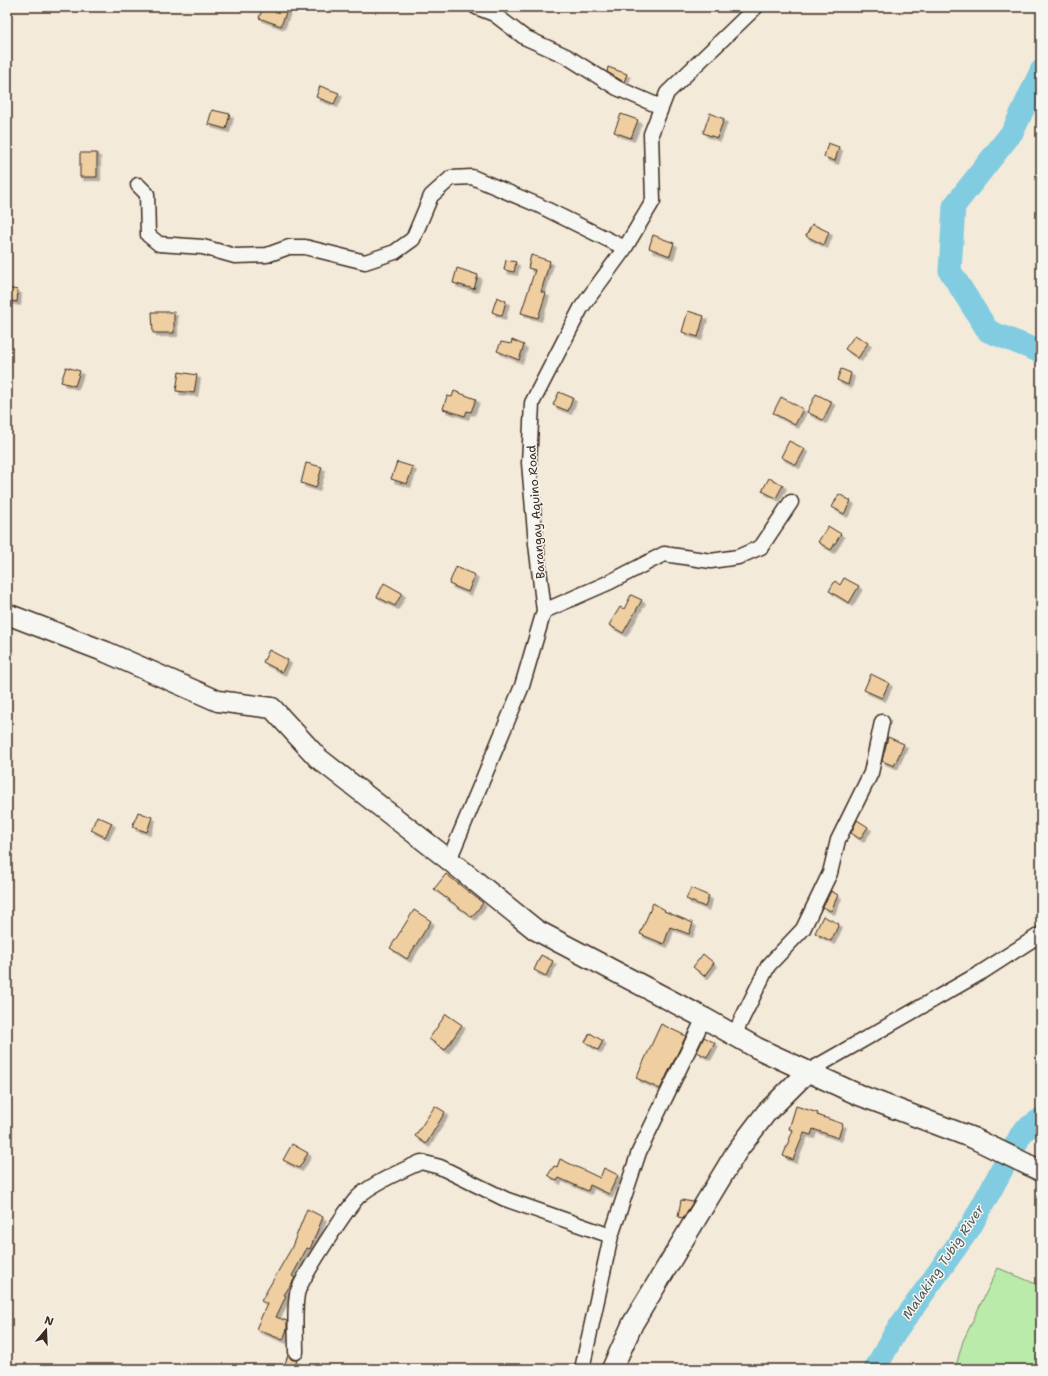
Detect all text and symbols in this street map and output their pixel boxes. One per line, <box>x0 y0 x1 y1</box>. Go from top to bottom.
street label: Barangay Aquino Road <box>523 444 549 579</box>
water label: Malaking Tubig River <box>898 1201 988 1323</box>
north arrow <box>26 1310 66 1350</box>
text: N <box>43 1313 56 1330</box>

